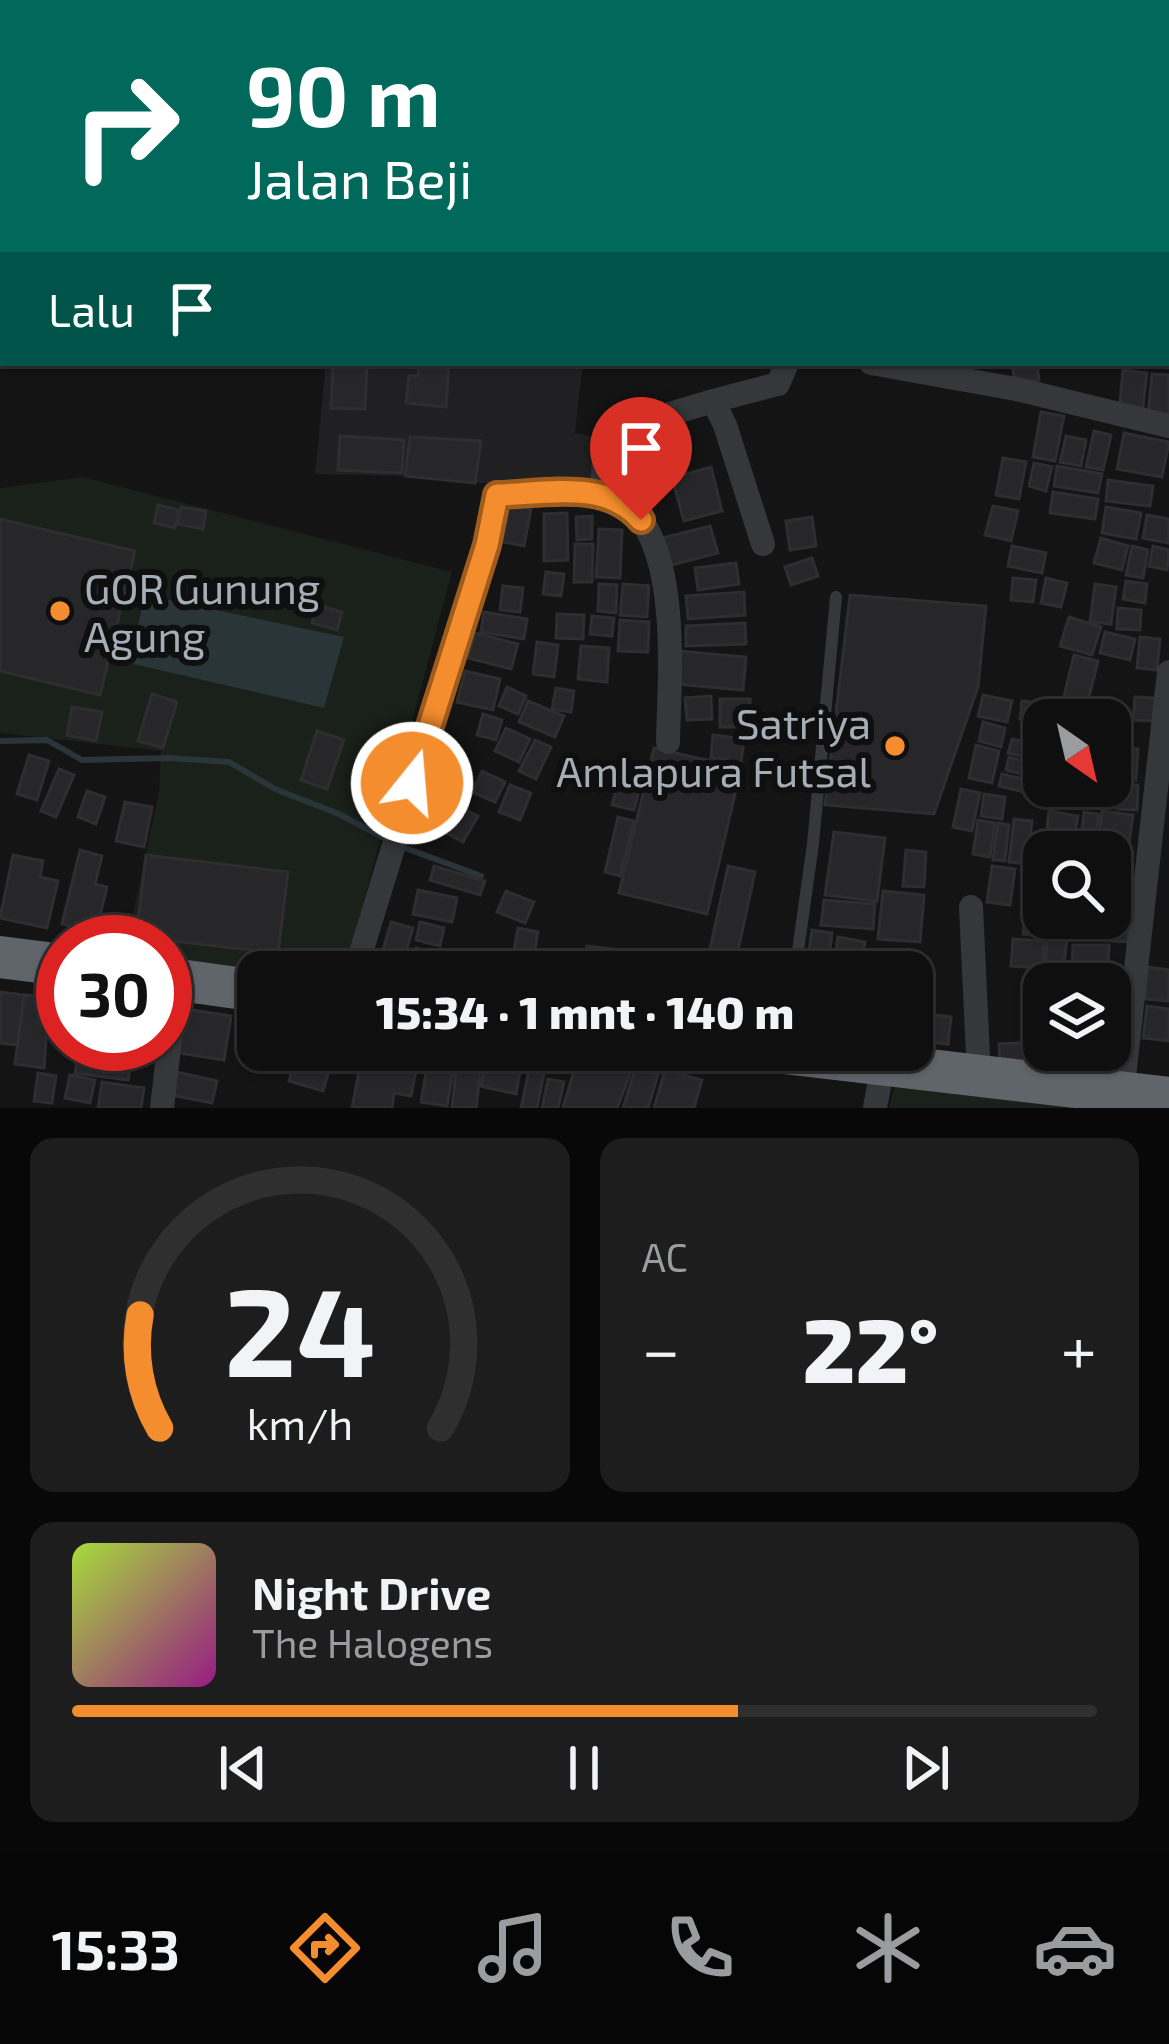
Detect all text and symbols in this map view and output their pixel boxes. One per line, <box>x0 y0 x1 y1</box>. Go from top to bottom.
text: 90 m <box>246 43 441 144</box>
icon: right <box>48 48 204 204</box>
text: Jalan Beji <box>246 145 472 210</box>
icon: arrive <box>159 276 225 342</box>
text: Lalu <box>48 282 135 336</box>
pin <box>590 397 692 520</box>
icon: arrive <box>608 415 674 481</box>
place label: GOR Gunung Agung <box>84 562 320 660</box>
marker: GOR Gunung Agung <box>47 598 73 624</box>
place label: Satriya Amlapura Futsal <box>556 697 872 795</box>
north arrow <box>1023 699 1131 807</box>
map controls <box>1023 699 1131 1071</box>
position arrow <box>349 720 475 846</box>
marker: Satriya Amlapura Futsal <box>882 733 908 759</box>
button: search <box>1023 831 1131 939</box>
speed limit sign: 30 <box>36 915 192 1071</box>
button: layers <box>1023 963 1131 1071</box>
text: 15:34 · 1 mnt · 140 m <box>376 984 794 1038</box>
text: AC <box>642 1233 688 1280</box>
text: 24 <box>224 1252 376 1402</box>
text: 22° <box>802 1293 939 1401</box>
text: − <box>642 1308 680 1387</box>
text: + <box>1061 1308 1097 1387</box>
text: km/h <box>246 1397 353 1449</box>
text: Night Drive <box>252 1565 491 1619</box>
text: The Halogens <box>252 1619 493 1666</box>
icon: previous <box>210 1735 276 1801</box>
icon: pause <box>551 1735 617 1801</box>
icon: next <box>893 1735 959 1801</box>
icon: directions <box>283 1906 367 1990</box>
icon: music <box>471 1906 555 1990</box>
icon: phone <box>658 1906 742 1990</box>
icon: climate <box>846 1906 930 1990</box>
icon: car <box>1033 1906 1117 1990</box>
text: 15:33 <box>52 1916 180 1981</box>

